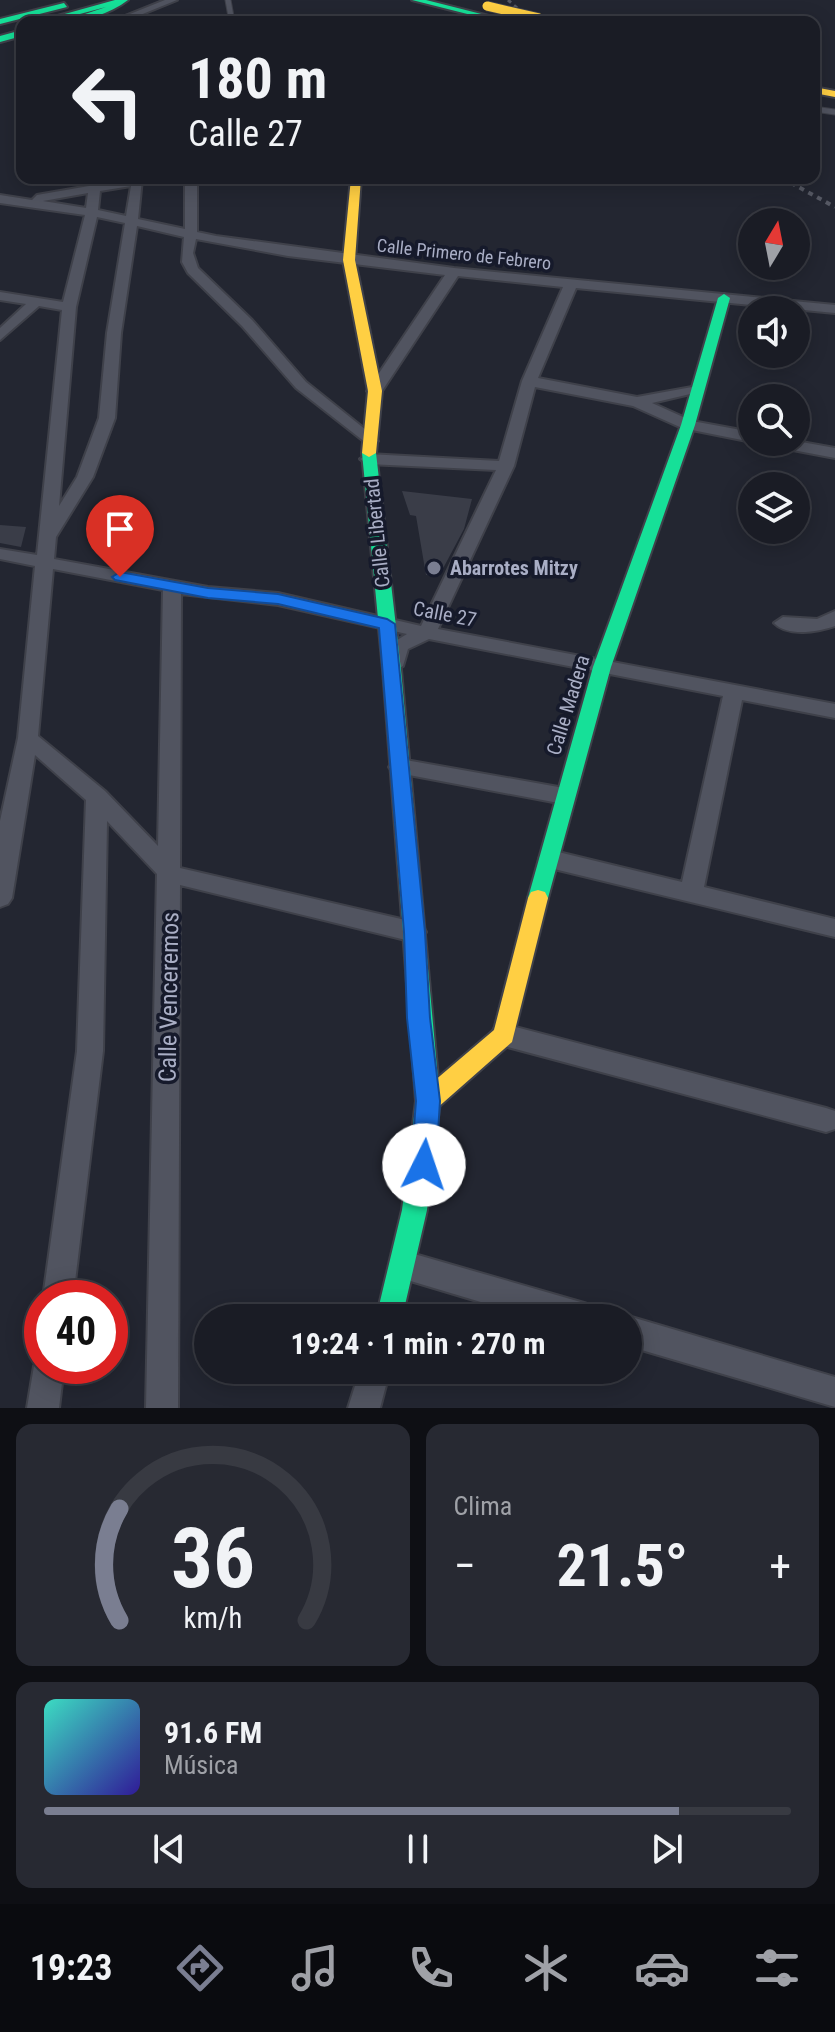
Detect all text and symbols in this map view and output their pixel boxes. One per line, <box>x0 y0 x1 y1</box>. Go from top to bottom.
text: 180 m <box>188 46 327 112</box>
icon: left <box>56 48 160 152</box>
text: Calle 27 <box>188 113 303 155</box>
north arrow <box>738 208 810 280</box>
map controls <box>738 208 810 544</box>
street label: Calle Primero de Febrero <box>376 234 552 274</box>
button: sound <box>738 296 810 368</box>
button: search <box>738 384 810 456</box>
button: layers <box>738 472 810 544</box>
street label: Calle Libertad <box>359 477 395 589</box>
pin <box>86 495 154 577</box>
icon: arrive <box>98 507 142 551</box>
place label: Abarrotes Mitzy <box>450 556 578 580</box>
marker: Abarrotes Mitzy <box>425 559 443 577</box>
street label: Calle 27 <box>411 596 479 632</box>
street label: Calle Madera <box>541 652 595 758</box>
street label: Calle Venceremos <box>154 912 184 1082</box>
position arrow <box>382 1123 466 1207</box>
speed limit sign: 40 <box>24 1280 128 1384</box>
text: 19:24 · 1 min · 270 m <box>291 1326 545 1361</box>
text: Clima <box>454 1491 512 1521</box>
text: 36 <box>171 1510 255 1607</box>
text: 21.5° <box>556 1530 688 1601</box>
text: − <box>454 1540 476 1592</box>
text: + <box>769 1540 791 1592</box>
text: km/h <box>183 1601 242 1635</box>
text: 91.6 FM <box>164 1715 262 1750</box>
text: Música <box>164 1750 239 1780</box>
icon: previous <box>147 1827 191 1871</box>
icon: pause <box>396 1827 440 1871</box>
icon: next <box>645 1827 689 1871</box>
icon: directions <box>172 1940 228 1996</box>
icon: music <box>287 1940 343 1996</box>
icon: phone <box>403 1940 459 1996</box>
icon: climate <box>518 1940 574 1996</box>
icon: car <box>634 1940 690 1996</box>
icon: filters <box>749 1940 805 1996</box>
text: 19:23 <box>30 1947 112 1989</box>

